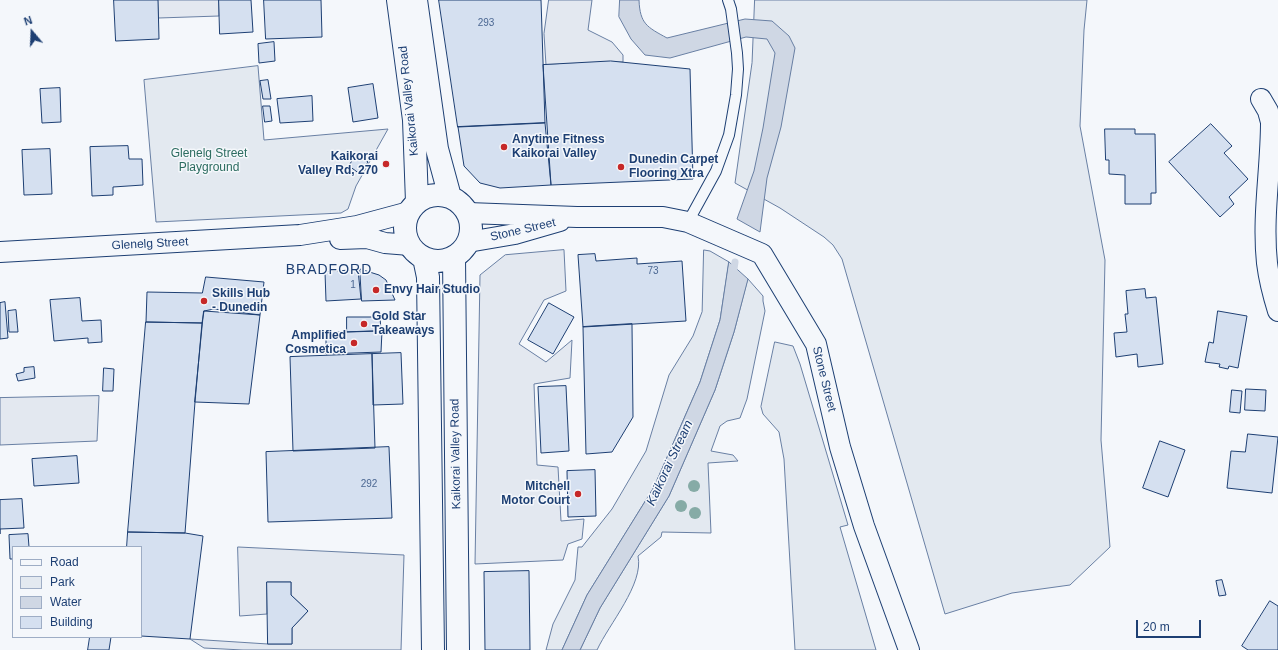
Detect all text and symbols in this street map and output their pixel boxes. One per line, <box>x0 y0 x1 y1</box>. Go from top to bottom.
north arrow <box>12 12 52 52</box>
text: N <box>22 14 34 28</box>
house number: 293 <box>478 17 494 29</box>
street label: Kaikorai Valley Road <box>396 45 422 157</box>
place label: Anytime Fitness Kaikorai Valley <box>512 133 605 161</box>
marker: Anytime Fitness Kaikorai Valley <box>499 142 509 152</box>
park label: Glenelg Street Playground <box>171 147 247 175</box>
place label: Kaikorai Valley Rd, 270 <box>298 150 378 178</box>
place label: Dunedin Carpet Flooring Xtra <box>629 153 718 181</box>
marker: Kaikorai Valley Rd, 270 <box>381 159 391 169</box>
marker: Dunedin Carpet Flooring Xtra <box>616 162 626 172</box>
street label: Stone Street <box>489 215 557 245</box>
street label: Glenelg Street <box>111 235 189 253</box>
district label: BRADFORD <box>286 262 372 278</box>
house number: 73 <box>647 265 659 277</box>
house number: 1 <box>350 279 356 291</box>
place label: Envy Hair Studio <box>384 283 480 297</box>
marker: Envy Hair Studio <box>371 285 381 295</box>
place label: Skills Hub - Dunedin <box>212 287 270 315</box>
marker: Skills Hub - Dunedin <box>199 296 209 306</box>
place label: Gold Star Takeaways <box>372 310 434 338</box>
marker: Gold Star Takeaways <box>359 319 369 329</box>
place label: Amplified Cosmetica <box>285 329 346 357</box>
marker: Amplified Cosmetica <box>349 338 359 348</box>
street label: Stone Street <box>809 345 839 413</box>
street label: Kaikorai Valley Road <box>448 399 464 509</box>
water label: Kaikorai Stream <box>643 418 697 508</box>
house number: 292 <box>361 478 377 490</box>
place label: Mitchell Motor Court <box>501 480 570 508</box>
marker: Mitchell Motor Court <box>573 489 583 499</box>
legend <box>12 546 142 638</box>
text: Road <box>50 555 79 569</box>
text: Park <box>50 575 75 589</box>
text: Water <box>50 595 82 609</box>
scale bar <box>1138 612 1203 638</box>
text: Building <box>50 615 93 629</box>
text: 20 m <box>1143 620 1170 634</box>

